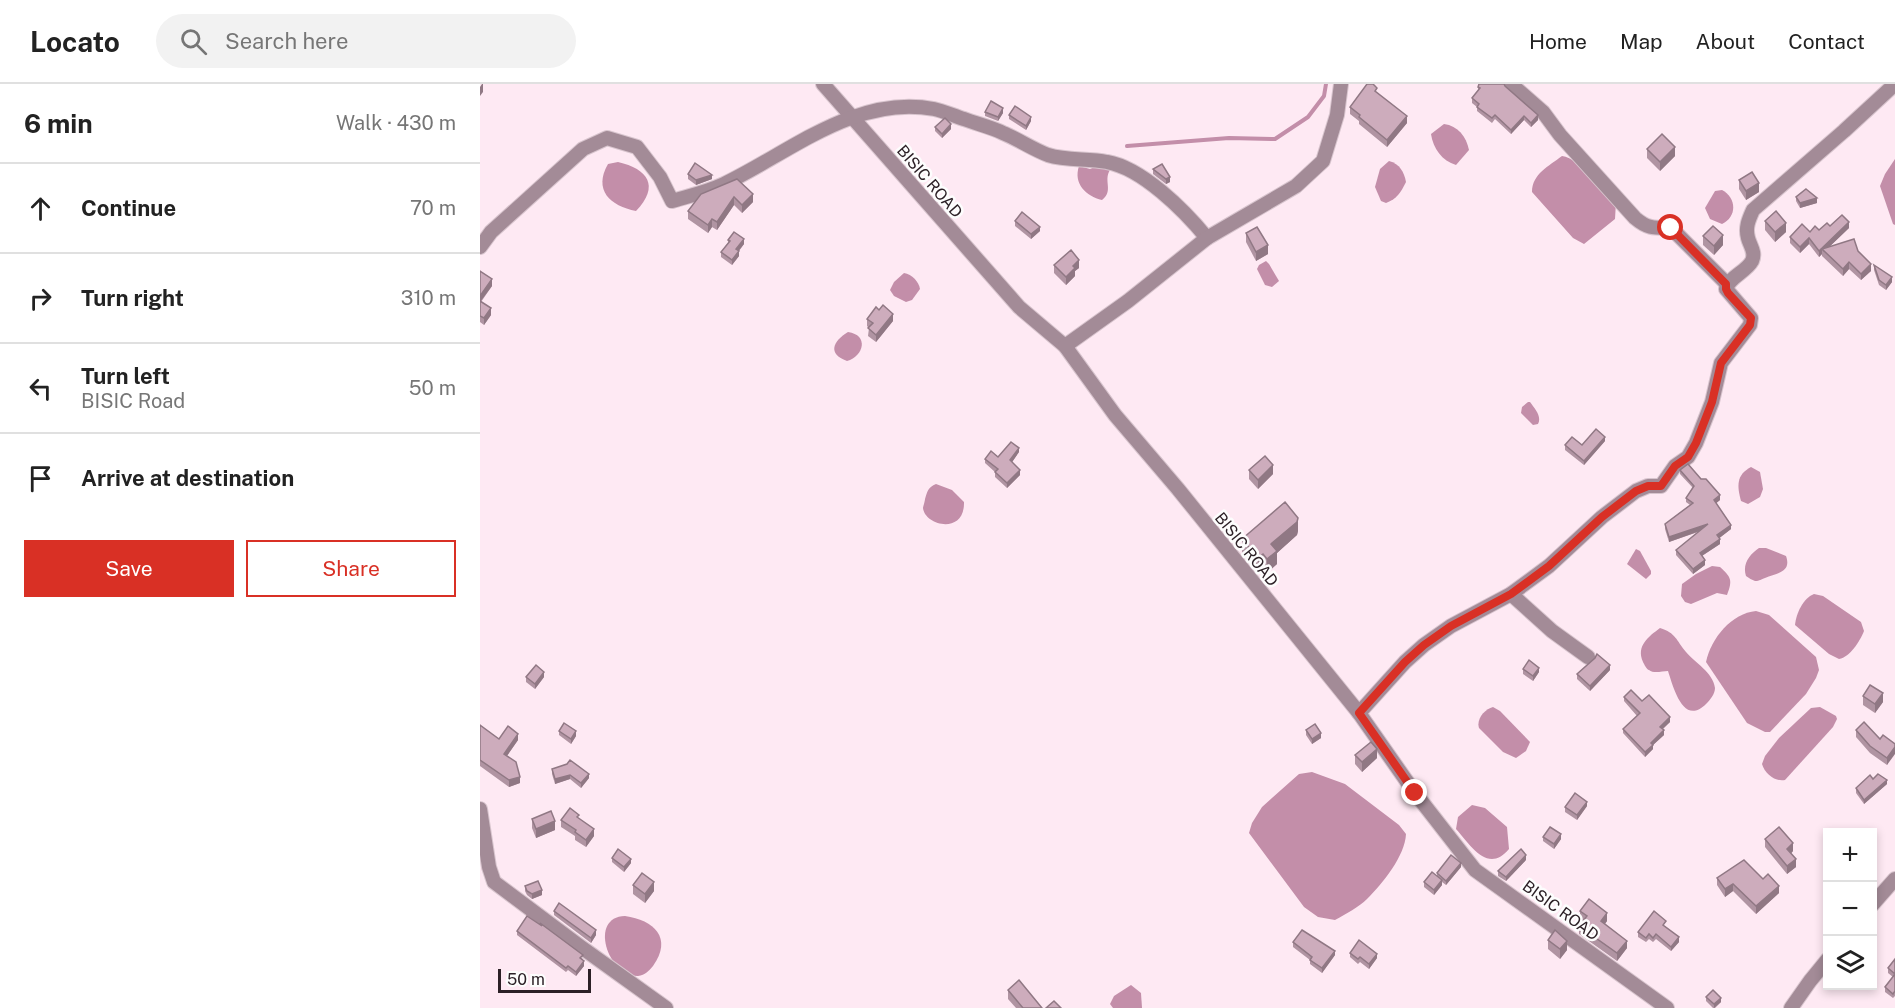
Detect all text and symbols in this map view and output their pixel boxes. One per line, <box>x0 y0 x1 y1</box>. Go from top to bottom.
search box <box>156 14 576 68</box>
text: Locato <box>30 25 120 58</box>
icon: search <box>177 25 210 58</box>
text: Search here <box>225 28 348 54</box>
text: Home <box>1529 29 1587 54</box>
text: Map <box>1620 29 1663 54</box>
text: About <box>1696 29 1755 54</box>
text: Contact <box>1788 29 1865 54</box>
text: 6 min <box>24 108 93 139</box>
text: Walk · 430 m <box>336 111 456 135</box>
street label: BISIC ROAD <box>893 141 966 221</box>
icon: ahead <box>24 192 57 225</box>
text: Continue <box>81 195 176 221</box>
text: 70 m <box>410 196 456 220</box>
route start <box>1657 214 1683 240</box>
icon: right <box>24 282 57 315</box>
text: Turn right <box>81 285 184 311</box>
text: 310 m <box>401 286 456 310</box>
text: Turn left <box>81 363 170 389</box>
icon: left <box>24 372 57 405</box>
text: 50 m <box>409 376 456 400</box>
text: BISIC Road <box>81 389 185 413</box>
icon: arrive <box>24 462 57 495</box>
text: Arrive at destination <box>81 465 294 491</box>
street label: BISIC ROAD <box>1211 508 1282 590</box>
button: Save <box>24 540 234 597</box>
button: Share <box>246 540 456 597</box>
route end <box>1401 779 1427 805</box>
map controls <box>1823 828 1877 990</box>
button: + <box>1823 828 1877 882</box>
street label: BISIC ROAD <box>1519 876 1603 944</box>
button: − <box>1823 882 1877 936</box>
button: layers <box>1823 936 1877 990</box>
scale bar <box>498 966 591 994</box>
text: 50 m <box>507 970 545 989</box>

